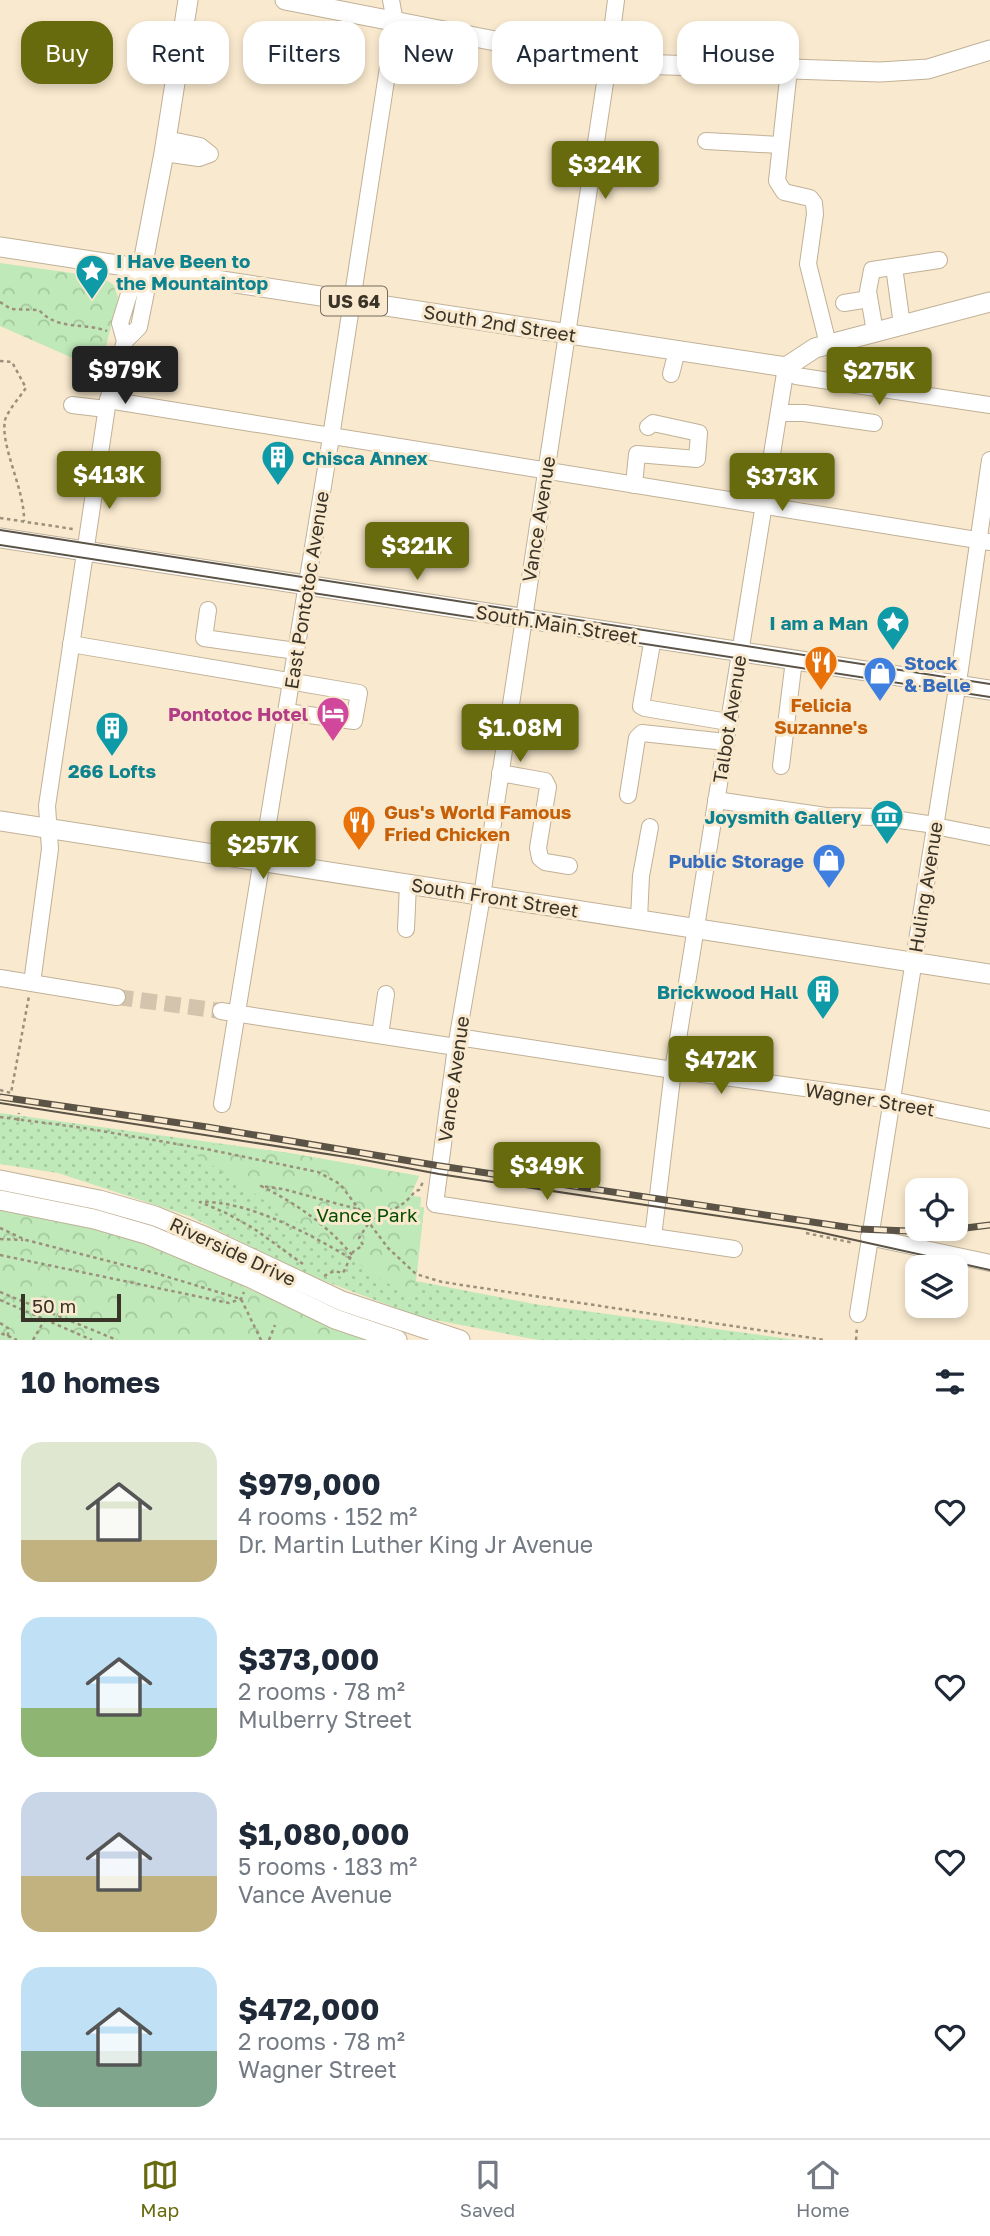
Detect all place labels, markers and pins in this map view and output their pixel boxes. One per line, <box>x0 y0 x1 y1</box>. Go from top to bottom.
pin: $324K <box>556 142 654 201</box>
place label: I Have Been to the Mountaintop <box>116 249 268 294</box>
place icon: I Have Been to the Mountaintop <box>73 252 111 301</box>
pin: $979K <box>76 346 174 406</box>
pin: $275K <box>830 348 928 407</box>
building icon: Chisca Annex <box>259 438 297 487</box>
place label: Chisca Annex <box>302 446 428 469</box>
pin: $413K <box>60 452 158 511</box>
pin: $373K <box>733 454 831 513</box>
pin: $321K <box>368 522 466 582</box>
place icon: I am a Man <box>874 603 912 652</box>
place label: I am a Man <box>769 611 868 634</box>
restaurant icon: Felicia Suzanne's <box>802 643 840 692</box>
place label: Stock & Belle <box>904 651 971 696</box>
shop icon: Stock & Belle <box>861 654 899 703</box>
place label: Felicia Suzanne's <box>774 693 868 738</box>
hotel icon: Pontotoc Hotel <box>314 694 352 743</box>
place label: Pontotoc Hotel <box>168 702 308 725</box>
pin: $1.08M <box>463 704 577 764</box>
building icon: 266 Lofts <box>93 709 131 758</box>
place label: 266 Lofts <box>68 759 156 782</box>
museum icon: Joysmith Gallery <box>868 797 906 846</box>
place label: Gus's World Famous Fried Chicken <box>384 800 572 845</box>
restaurant icon: Gus's World Famous Fried Chicken <box>340 803 378 852</box>
place label: Joysmith Gallery <box>705 805 863 828</box>
pin: $257K <box>214 822 312 881</box>
shop icon: Public Storage <box>810 841 848 890</box>
place label: Public Storage <box>668 849 804 872</box>
building icon: Brickwood Hall <box>804 972 842 1021</box>
place label: Brickwood Hall <box>657 980 798 1003</box>
pin: $472K <box>672 1036 770 1096</box>
pin: $349K <box>498 1142 596 1202</box>

